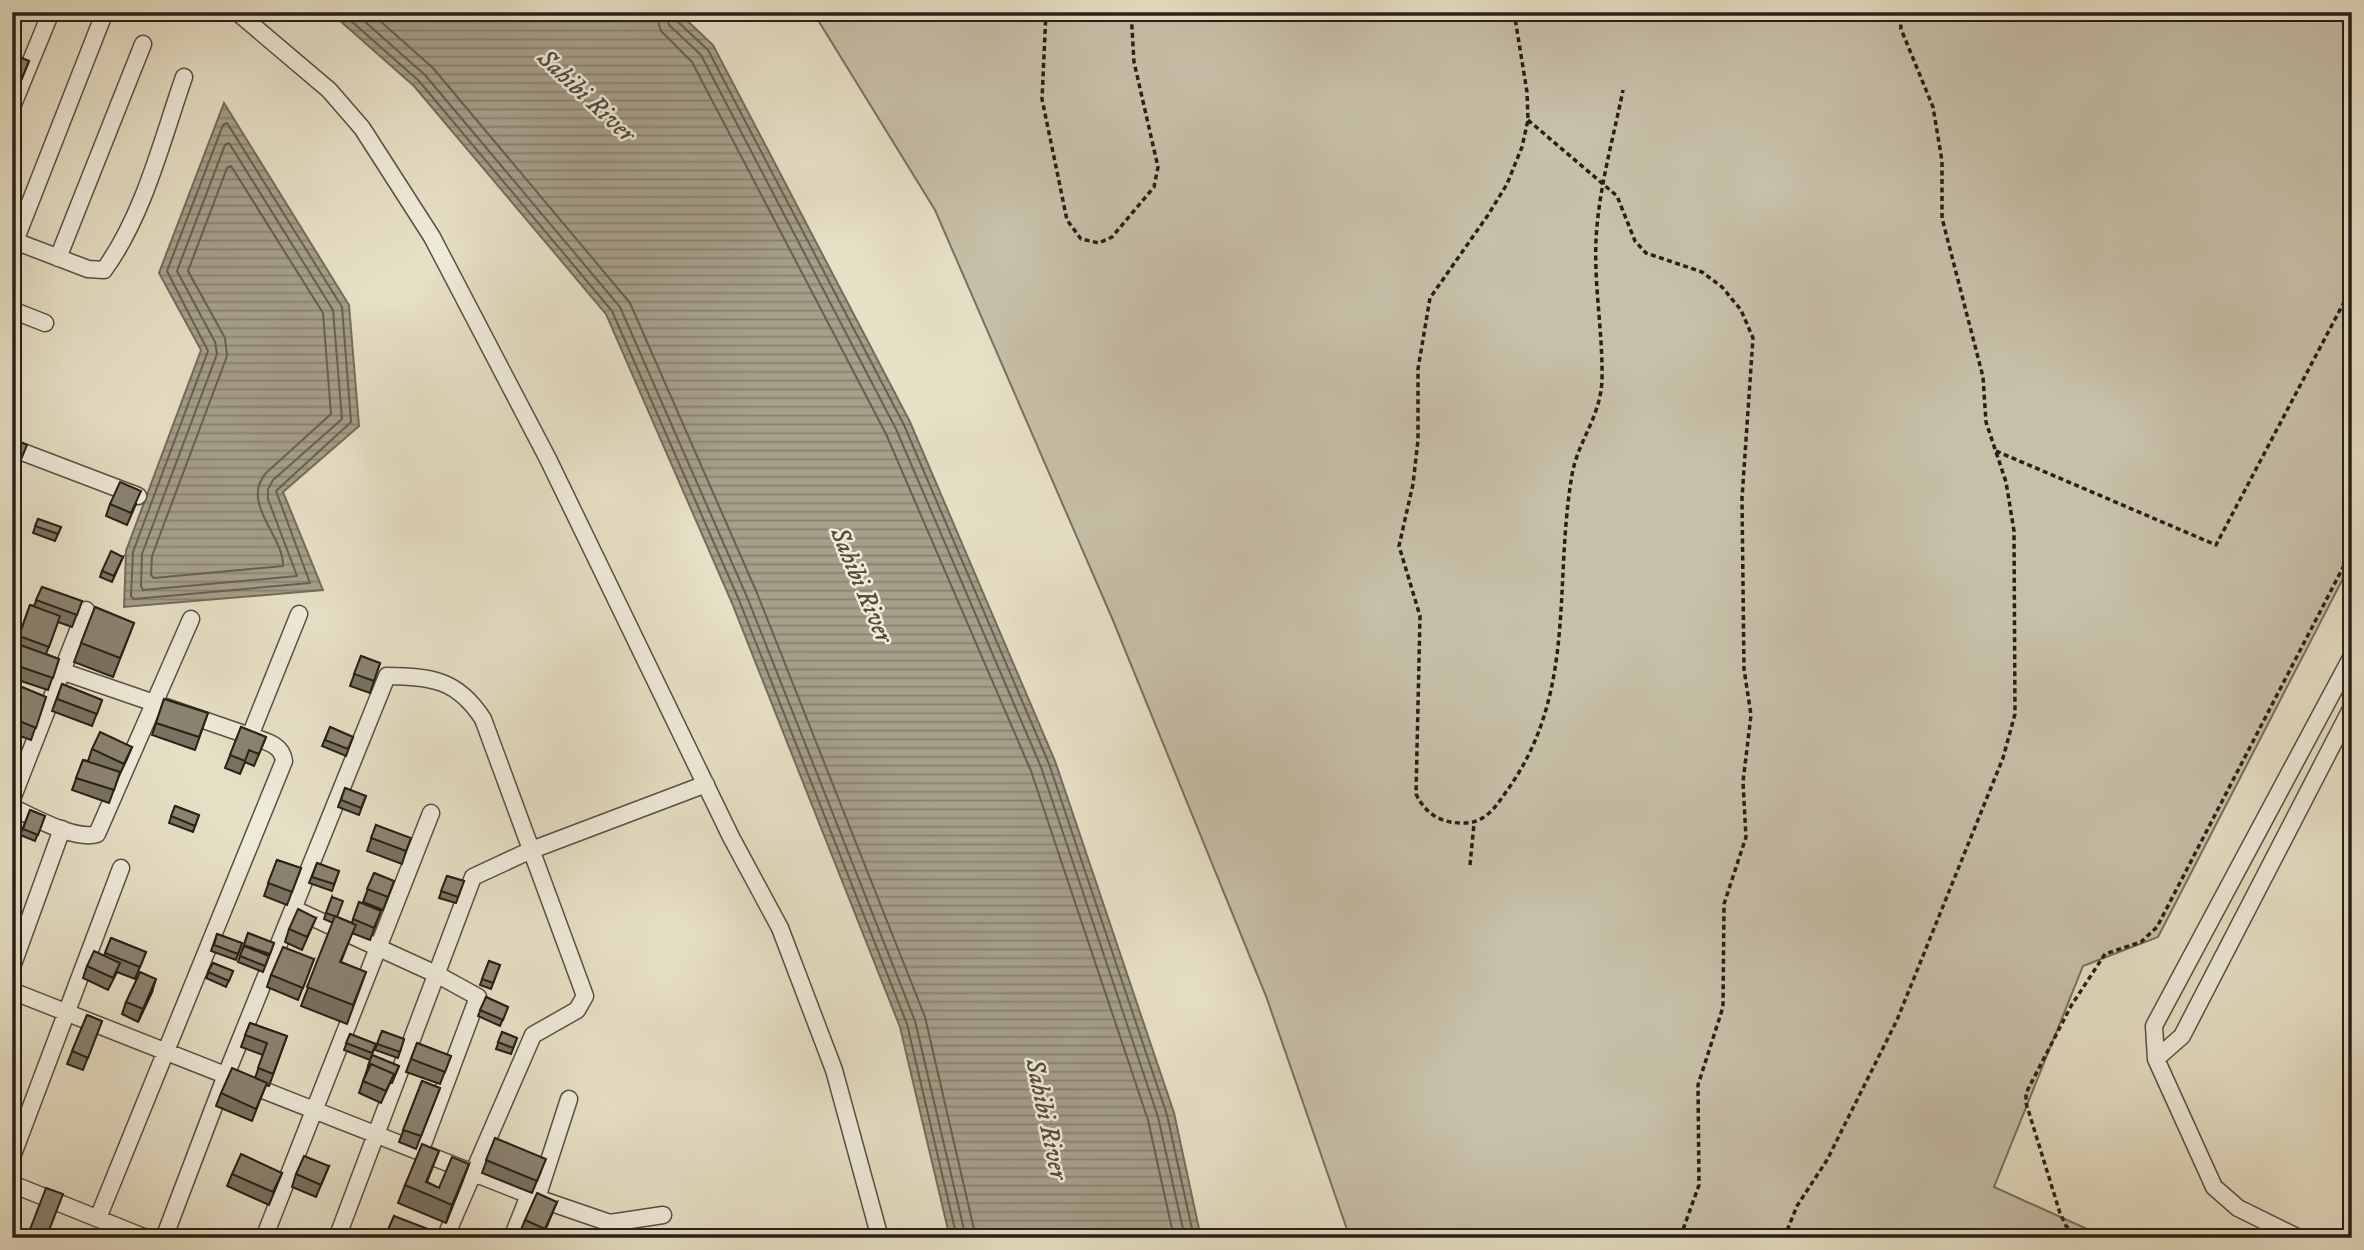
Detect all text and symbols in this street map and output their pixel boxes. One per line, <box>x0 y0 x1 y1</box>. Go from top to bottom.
water label: Sahibi River <box>529 41 643 151</box>
water label: Sahibi River <box>821 521 901 649</box>
water label: Sahibi River <box>1017 1055 1075 1184</box>

